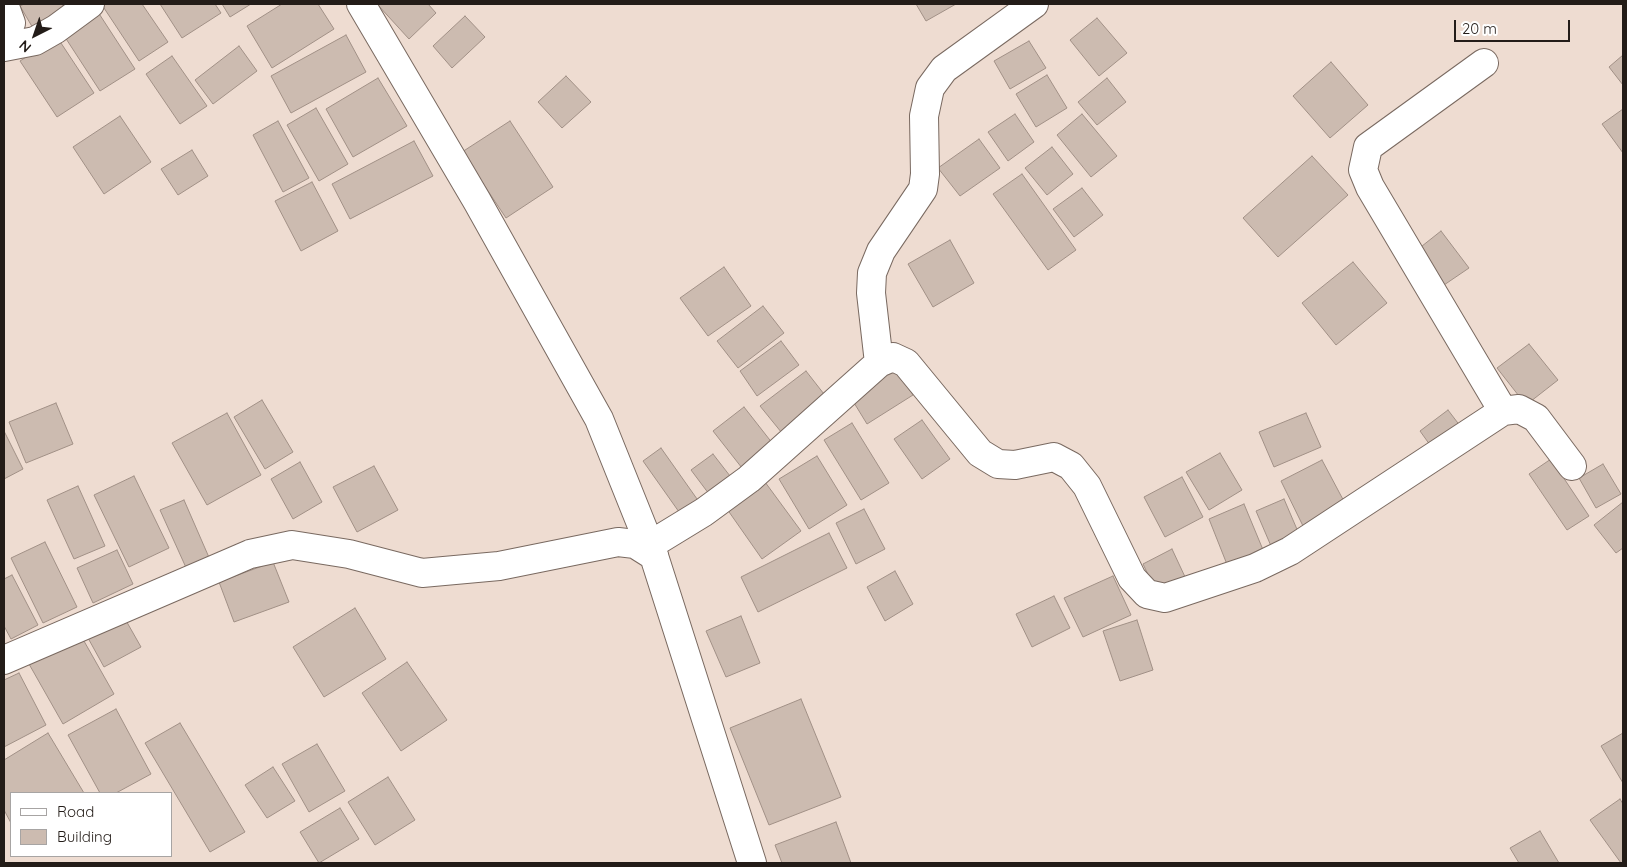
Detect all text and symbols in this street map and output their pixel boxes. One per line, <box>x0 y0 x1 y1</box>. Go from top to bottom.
north arrow <box>10 10 60 60</box>
scale bar <box>1457 10 1573 42</box>
text: 20 m <box>1462 19 1497 38</box>
text: N <box>15 36 35 56</box>
legend <box>10 792 172 857</box>
text: Road <box>57 802 94 821</box>
text: Building <box>57 827 112 846</box>

